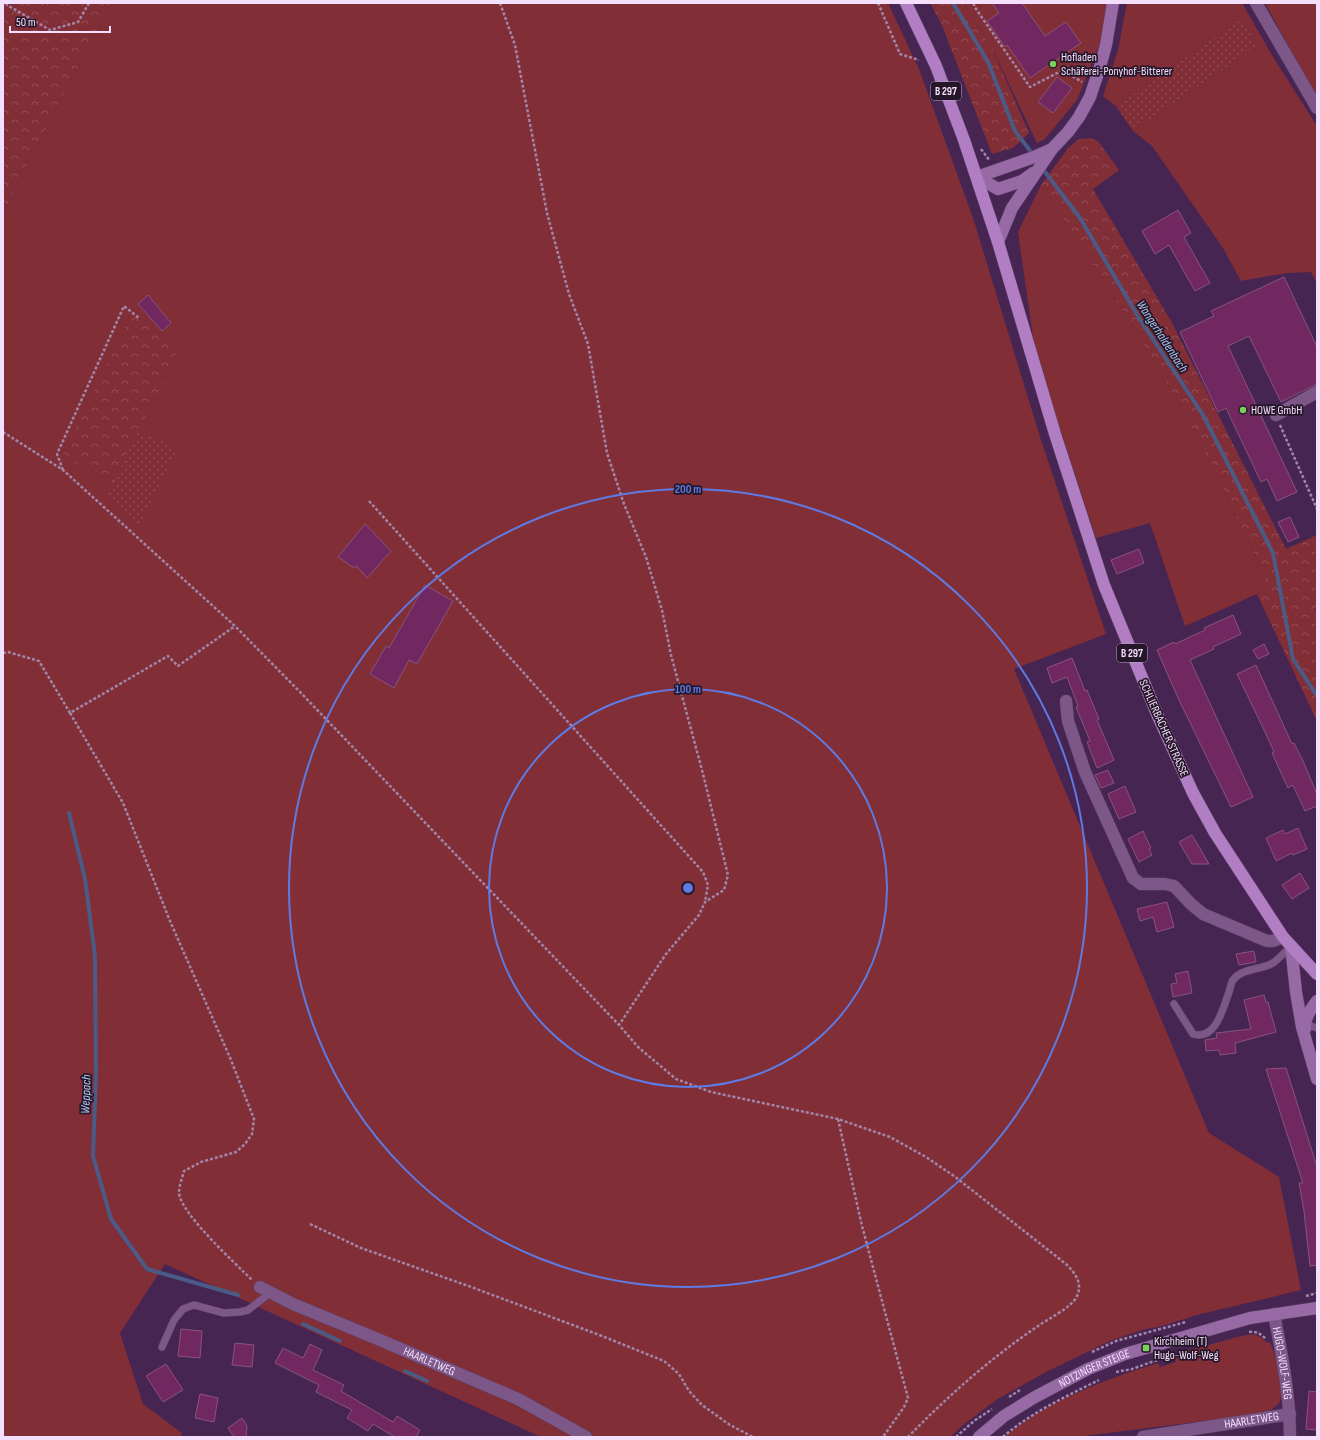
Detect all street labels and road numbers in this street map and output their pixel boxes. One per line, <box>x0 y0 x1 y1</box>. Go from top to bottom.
road number: B 297 <box>931 82 961 100</box>
road number: B 297 <box>1117 644 1147 662</box>
street label: SCHLIERBACHER STRASSE <box>1135 677 1192 779</box>
street label: HUGO-WOLF-WEG <box>1269 1326 1295 1400</box>
street label: HAARLETWEG <box>401 1344 457 1379</box>
street label: NOTZINGER STEIGE <box>1056 1346 1132 1391</box>
street label: HAARLETWEG <box>1223 1409 1280 1432</box>

